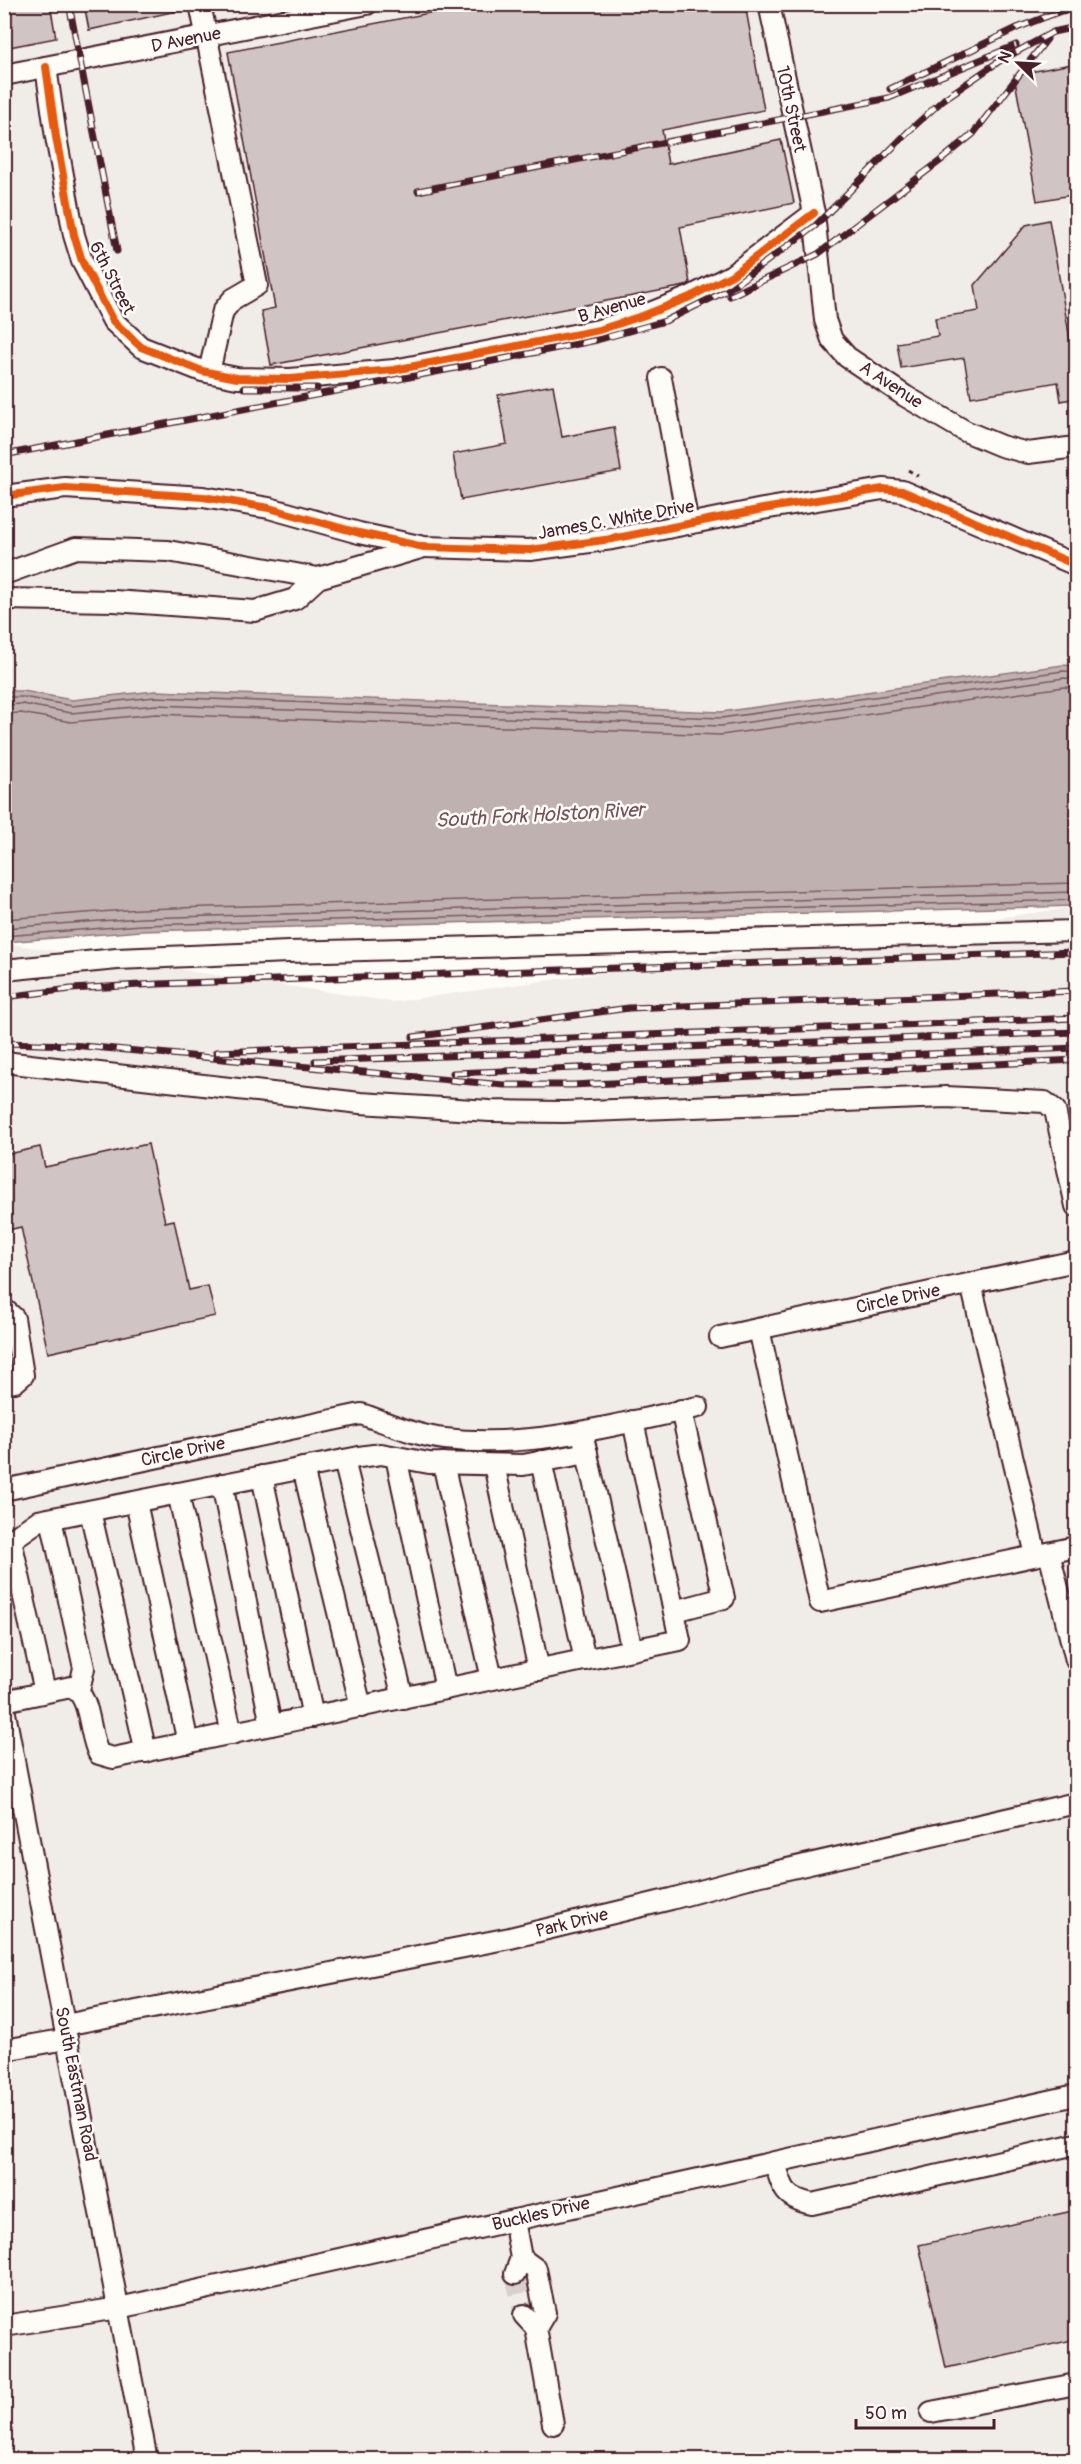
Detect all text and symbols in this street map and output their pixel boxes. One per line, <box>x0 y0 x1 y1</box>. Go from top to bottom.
street label: D Avenue <box>149 22 223 58</box>
north arrow <box>988 33 1048 93</box>
text: N <box>994 48 1017 66</box>
street label: 10th Street <box>771 64 812 155</box>
street label: 6th Street <box>84 238 140 319</box>
street label: B Avenue <box>575 287 649 329</box>
street label: A Avenue <box>855 356 927 414</box>
street label: James C. White Drive <box>536 495 696 545</box>
water label: South Fork Holston River <box>435 797 648 833</box>
street label: Circle Drive <box>854 1279 942 1319</box>
street label: Circle Drive <box>139 1432 227 1472</box>
street label: Park Drive <box>533 1903 611 1943</box>
street label: South Eastman Road <box>50 2005 102 2163</box>
street label: Buckles Drive <box>490 2192 592 2236</box>
scale bar <box>856 2392 994 2430</box>
text: 50 m <box>865 2402 907 2425</box>

